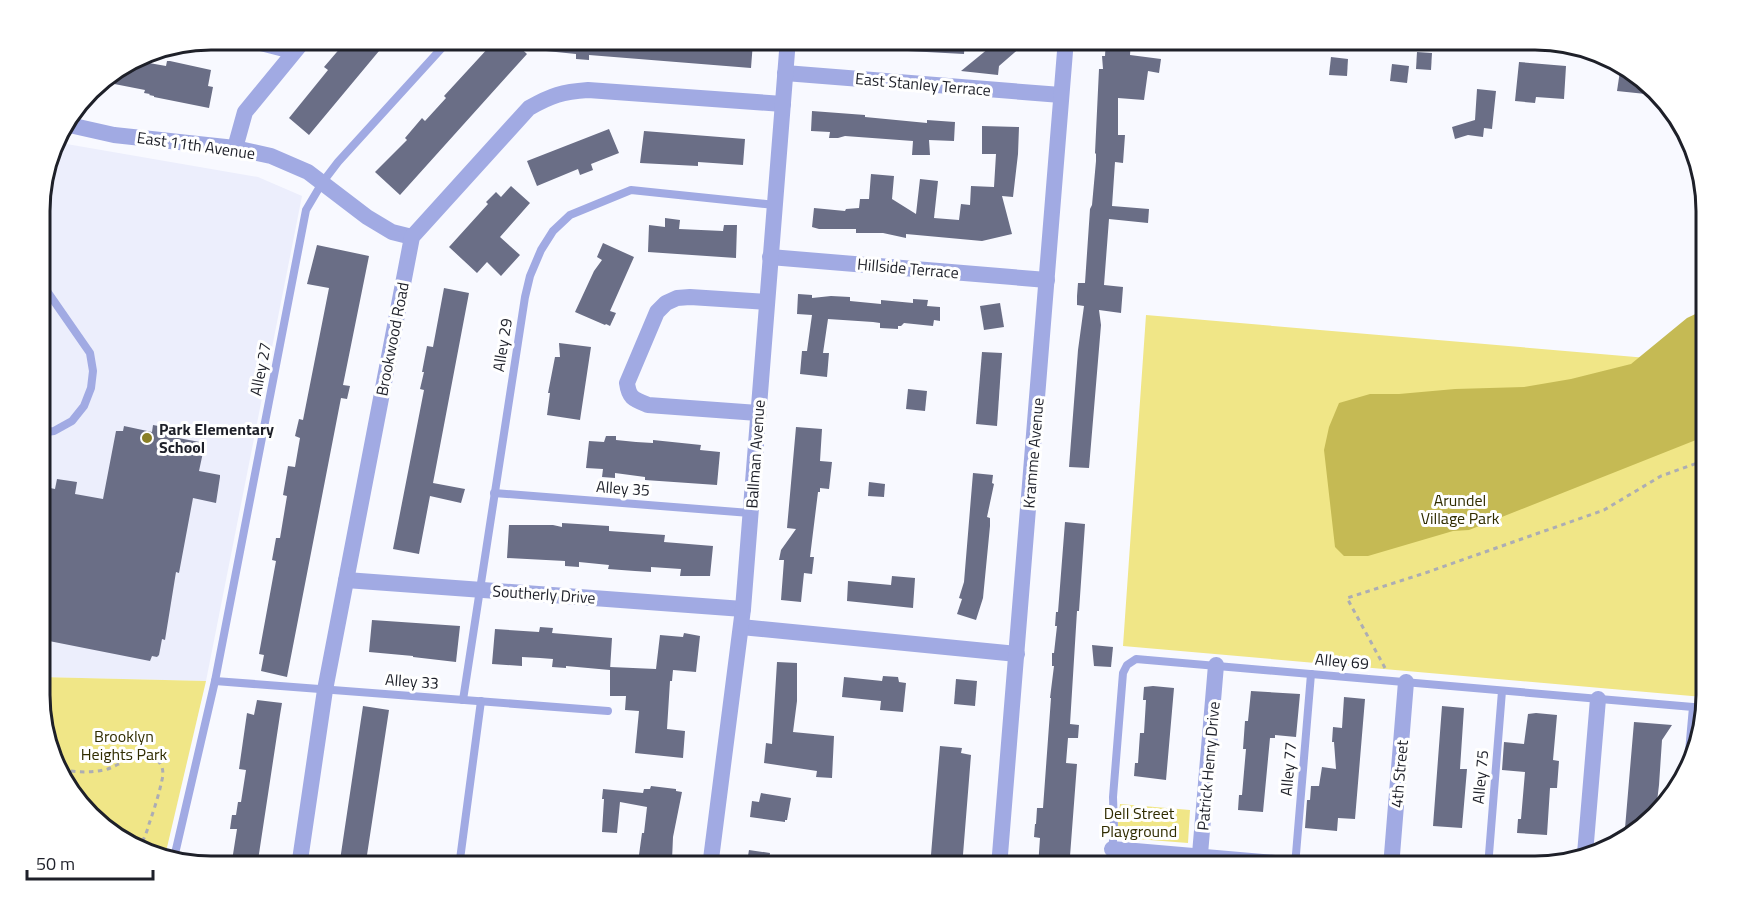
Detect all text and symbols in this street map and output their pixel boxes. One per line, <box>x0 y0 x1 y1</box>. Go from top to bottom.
street label: East Stanley Terrace <box>854 66 992 102</box>
street label: East 11th Avenue <box>135 125 257 165</box>
street label: Hillside Terrace <box>856 252 960 284</box>
street label: Brookwood Road <box>369 280 415 398</box>
street label: Alley 29 <box>486 316 518 374</box>
street label: Alley 27 <box>243 340 277 398</box>
street label: Kramme Avenue <box>1016 397 1050 509</box>
street label: Ballman Avenue <box>739 399 771 509</box>
place label: Park Elementary School <box>159 417 274 459</box>
marker: Park Elementary School <box>140 431 154 445</box>
street label: Alley 35 <box>595 474 651 502</box>
park label: Arundel Village Park <box>1421 488 1500 530</box>
street label: Southerly Drive <box>492 578 596 610</box>
street label: Alley 69 <box>1314 647 1370 675</box>
street label: Alley 33 <box>384 667 440 695</box>
street label: Patrick Henry Drive <box>1190 700 1226 832</box>
park label: Brooklyn Heights Park <box>81 724 167 766</box>
street label: 4th Street <box>1384 739 1414 809</box>
street label: Alley 77 <box>1274 741 1302 797</box>
street label: Alley 75 <box>1466 749 1494 805</box>
park label: Dell Street Playground <box>1101 801 1177 843</box>
scale bar <box>27 843 153 881</box>
text: 50 m <box>36 850 75 877</box>

